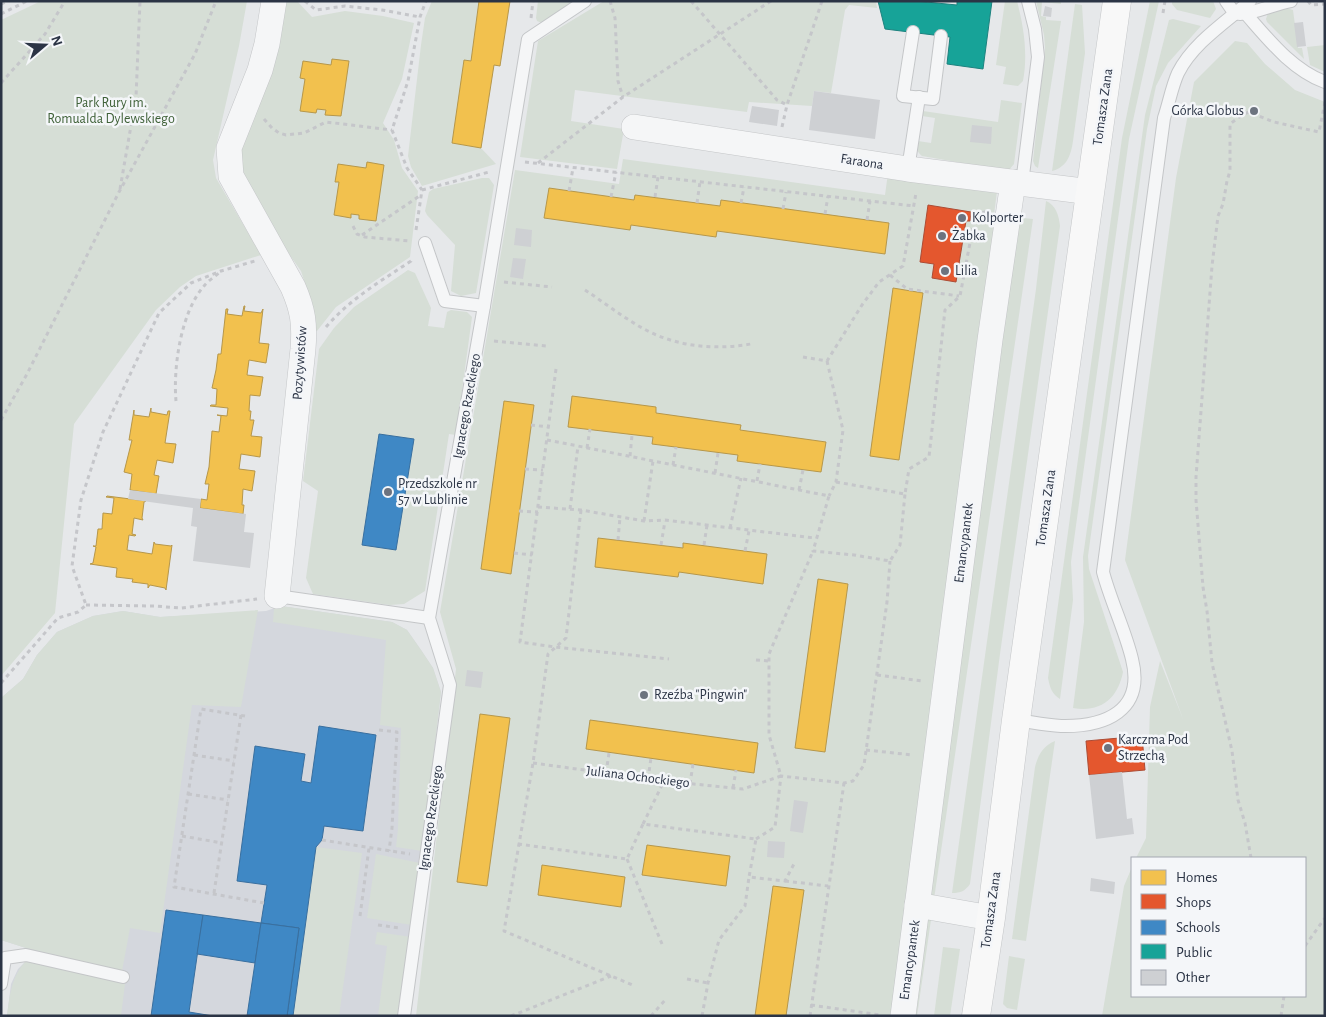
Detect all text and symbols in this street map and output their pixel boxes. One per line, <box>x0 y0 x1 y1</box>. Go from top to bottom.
north arrow <box>20 20 70 70</box>
text: N <box>48 34 65 48</box>
street label: Tomasza Zana <box>1091 67 1115 146</box>
park label: Park Rury im. Romualda Dylewskiego <box>47 96 175 126</box>
place label: Górka Globus <box>1172 104 1244 118</box>
marker: Górka Globus <box>1248 105 1260 117</box>
street label: Faraona <box>840 152 885 172</box>
place label: Kolporter <box>972 211 1024 225</box>
marker: Kolporter <box>956 212 968 224</box>
place label: Żabka <box>952 226 986 243</box>
marker: Żabka <box>936 230 948 242</box>
place label: Lilia <box>955 264 978 278</box>
marker: Lilia <box>939 265 951 277</box>
street label: Pozytywistów <box>290 325 310 400</box>
street label: Ignacego Rzeckiego <box>451 352 483 460</box>
street label: Tomasza Zana <box>1034 468 1058 547</box>
place label: Przedszkole nr 57 w Lublinie <box>398 477 477 507</box>
marker: Przedszkole nr 57 w Lublinie <box>382 486 394 498</box>
street label: Emancypantek <box>952 502 976 584</box>
place label: Rzeźba "Pingwin" <box>654 688 747 702</box>
marker: Rzeźba "Pingwin" <box>638 689 650 701</box>
place label: Karczma Pod Strzechą <box>1118 733 1188 763</box>
marker: Karczma Pod Strzechą <box>1102 742 1114 754</box>
street label: Ignacego Rzeckiego <box>417 764 445 872</box>
street label: Juliana Ochockiego <box>585 764 691 790</box>
legend <box>1131 857 1306 997</box>
street label: Tomasza Zana <box>979 870 1003 949</box>
text: Homes <box>1176 870 1218 885</box>
text: Shops <box>1176 895 1211 910</box>
street label: Emancypantek <box>897 919 923 1001</box>
text: Schools <box>1176 920 1220 935</box>
text: Public <box>1176 945 1212 960</box>
text: Other <box>1176 970 1210 985</box>

